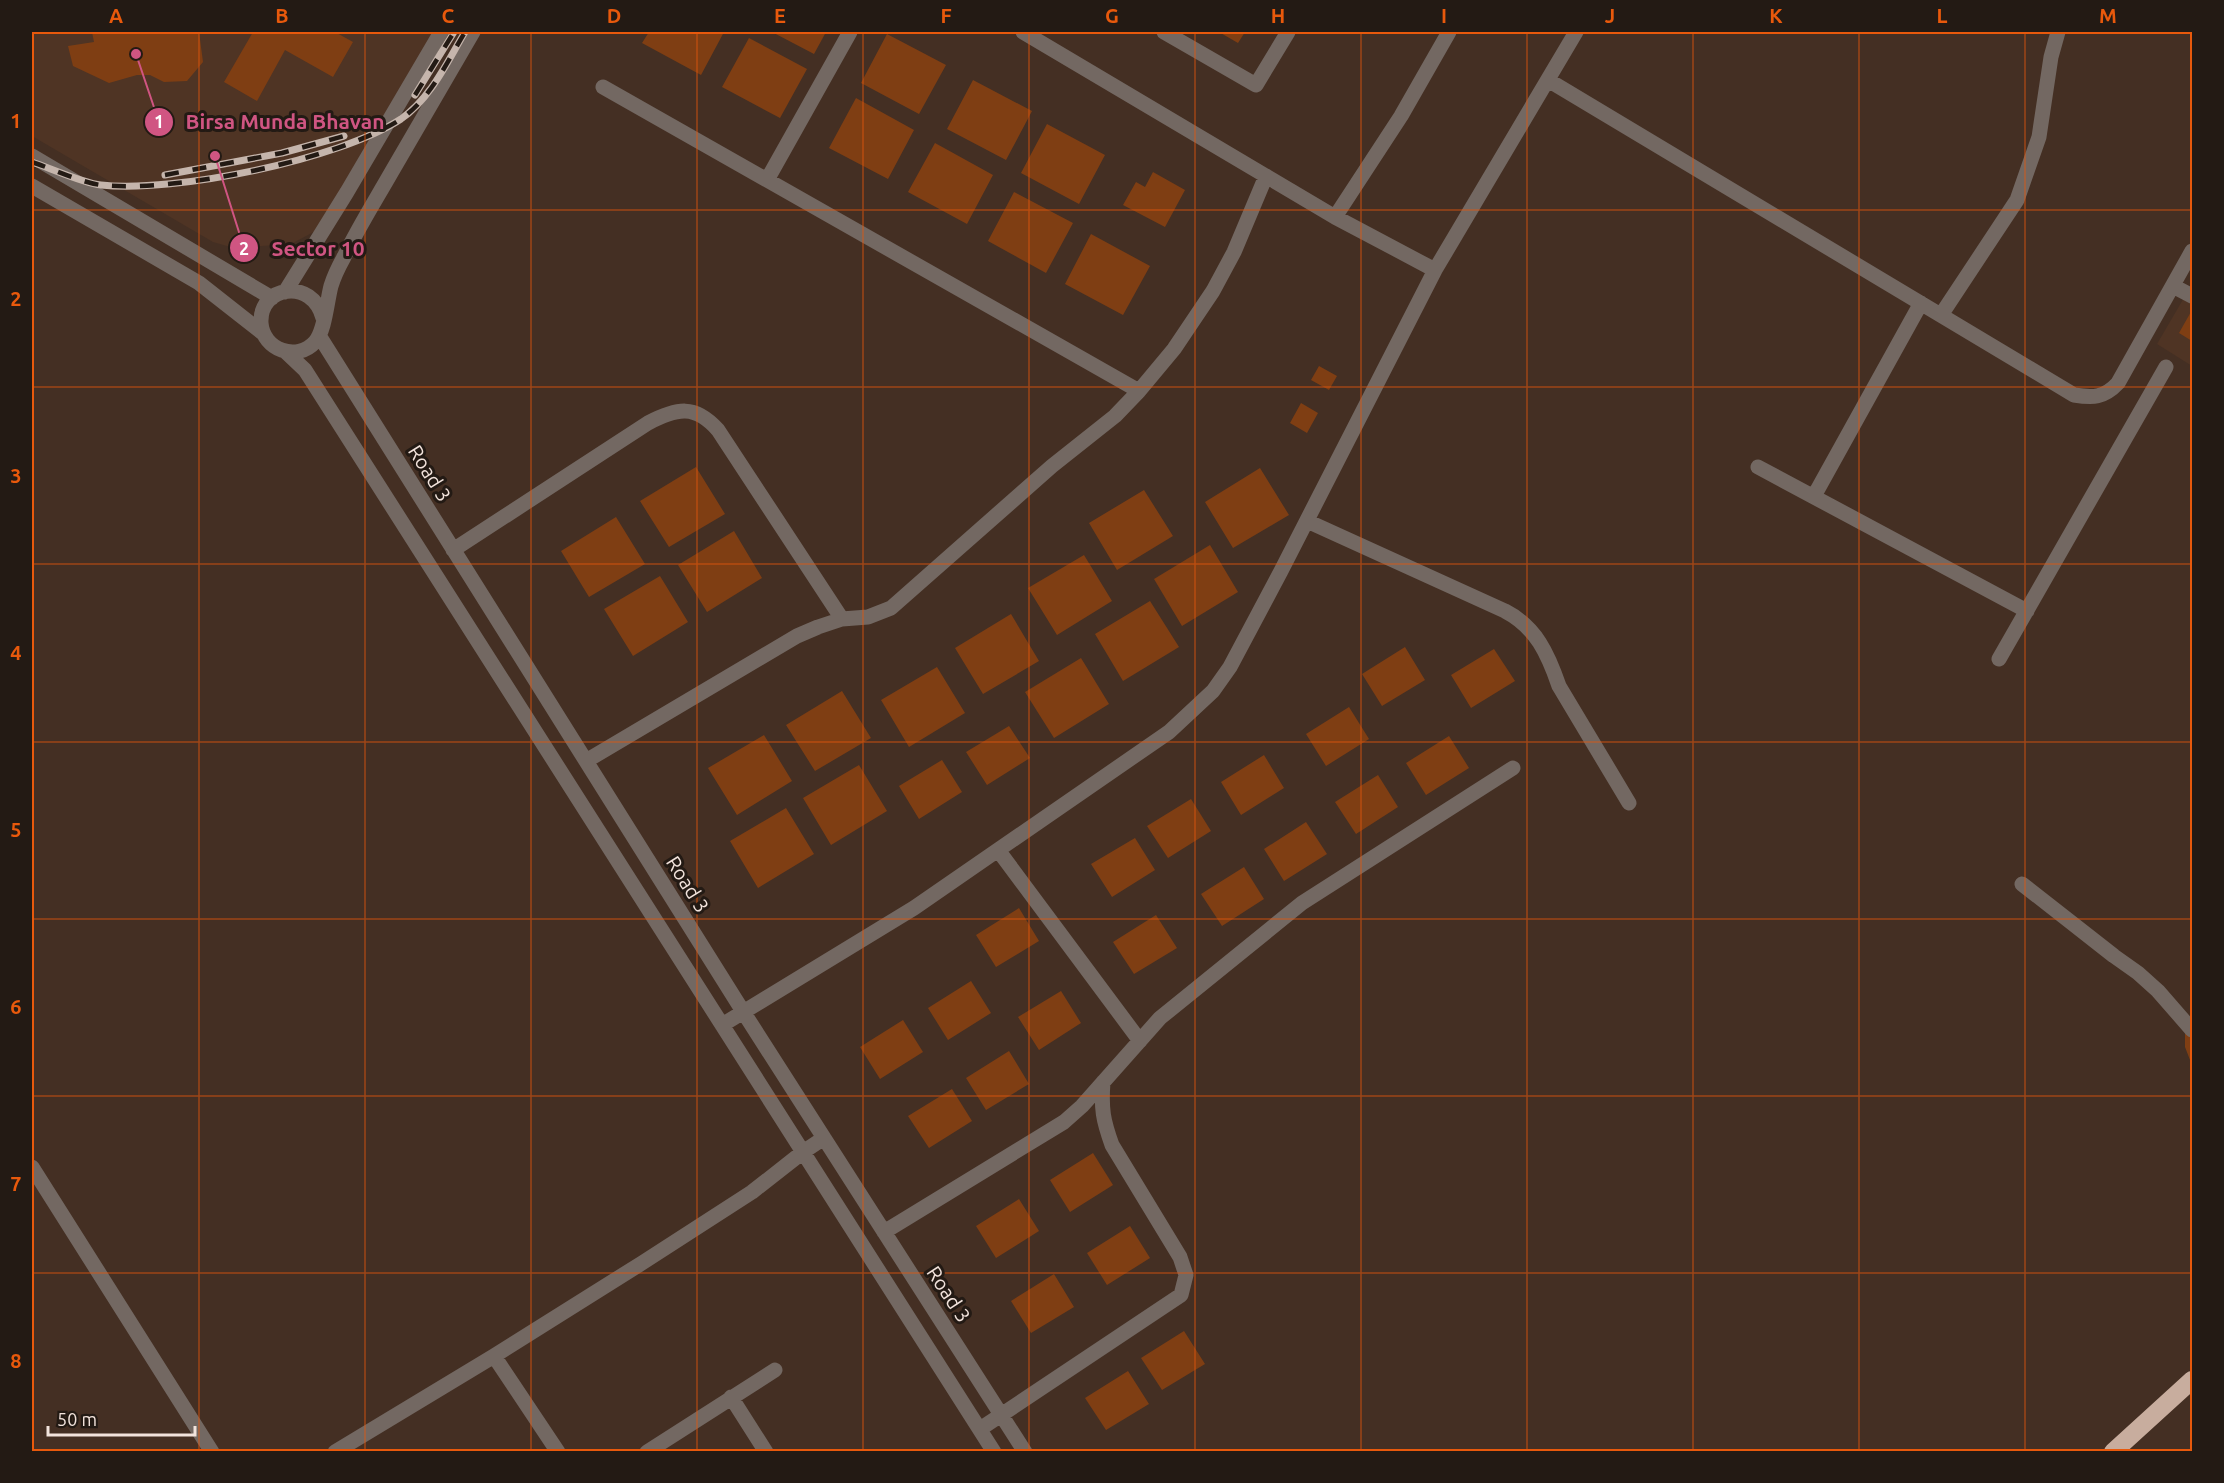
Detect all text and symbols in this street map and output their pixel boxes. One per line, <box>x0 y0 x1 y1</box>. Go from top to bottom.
text: A <box>109 4 123 27</box>
text: B <box>275 4 289 27</box>
text: C <box>442 4 455 27</box>
text: D <box>607 4 621 27</box>
text: E <box>774 4 786 27</box>
text: F <box>940 4 952 27</box>
text: G <box>1105 4 1119 27</box>
text: H <box>1271 4 1285 27</box>
text: I <box>1441 4 1447 27</box>
text: J <box>1605 4 1615 27</box>
text: K <box>1769 4 1783 27</box>
text: L <box>1937 4 1948 27</box>
text: M <box>2099 4 2117 27</box>
callout: Birsa Munda Bhavan <box>144 103 397 142</box>
text: 1 <box>10 109 22 132</box>
text: Birsa Munda Bhavan <box>185 109 385 133</box>
text: 1 <box>154 111 164 131</box>
callout: Sector 10 <box>229 229 376 268</box>
text: Sector 10 <box>272 236 365 260</box>
text: 2 <box>239 238 249 258</box>
text: 2 <box>10 287 22 310</box>
street label: Road 3 <box>404 441 456 505</box>
text: 3 <box>10 464 22 487</box>
text: 4 <box>10 641 22 664</box>
text: 5 <box>10 818 22 841</box>
street label: Road 3 <box>662 852 714 916</box>
text: 6 <box>10 995 22 1018</box>
text: 7 <box>10 1172 22 1195</box>
street label: Road 3 <box>922 1262 976 1326</box>
text: 8 <box>10 1349 22 1372</box>
scale bar <box>48 1399 195 1437</box>
text: 50 m <box>57 1409 97 1429</box>

